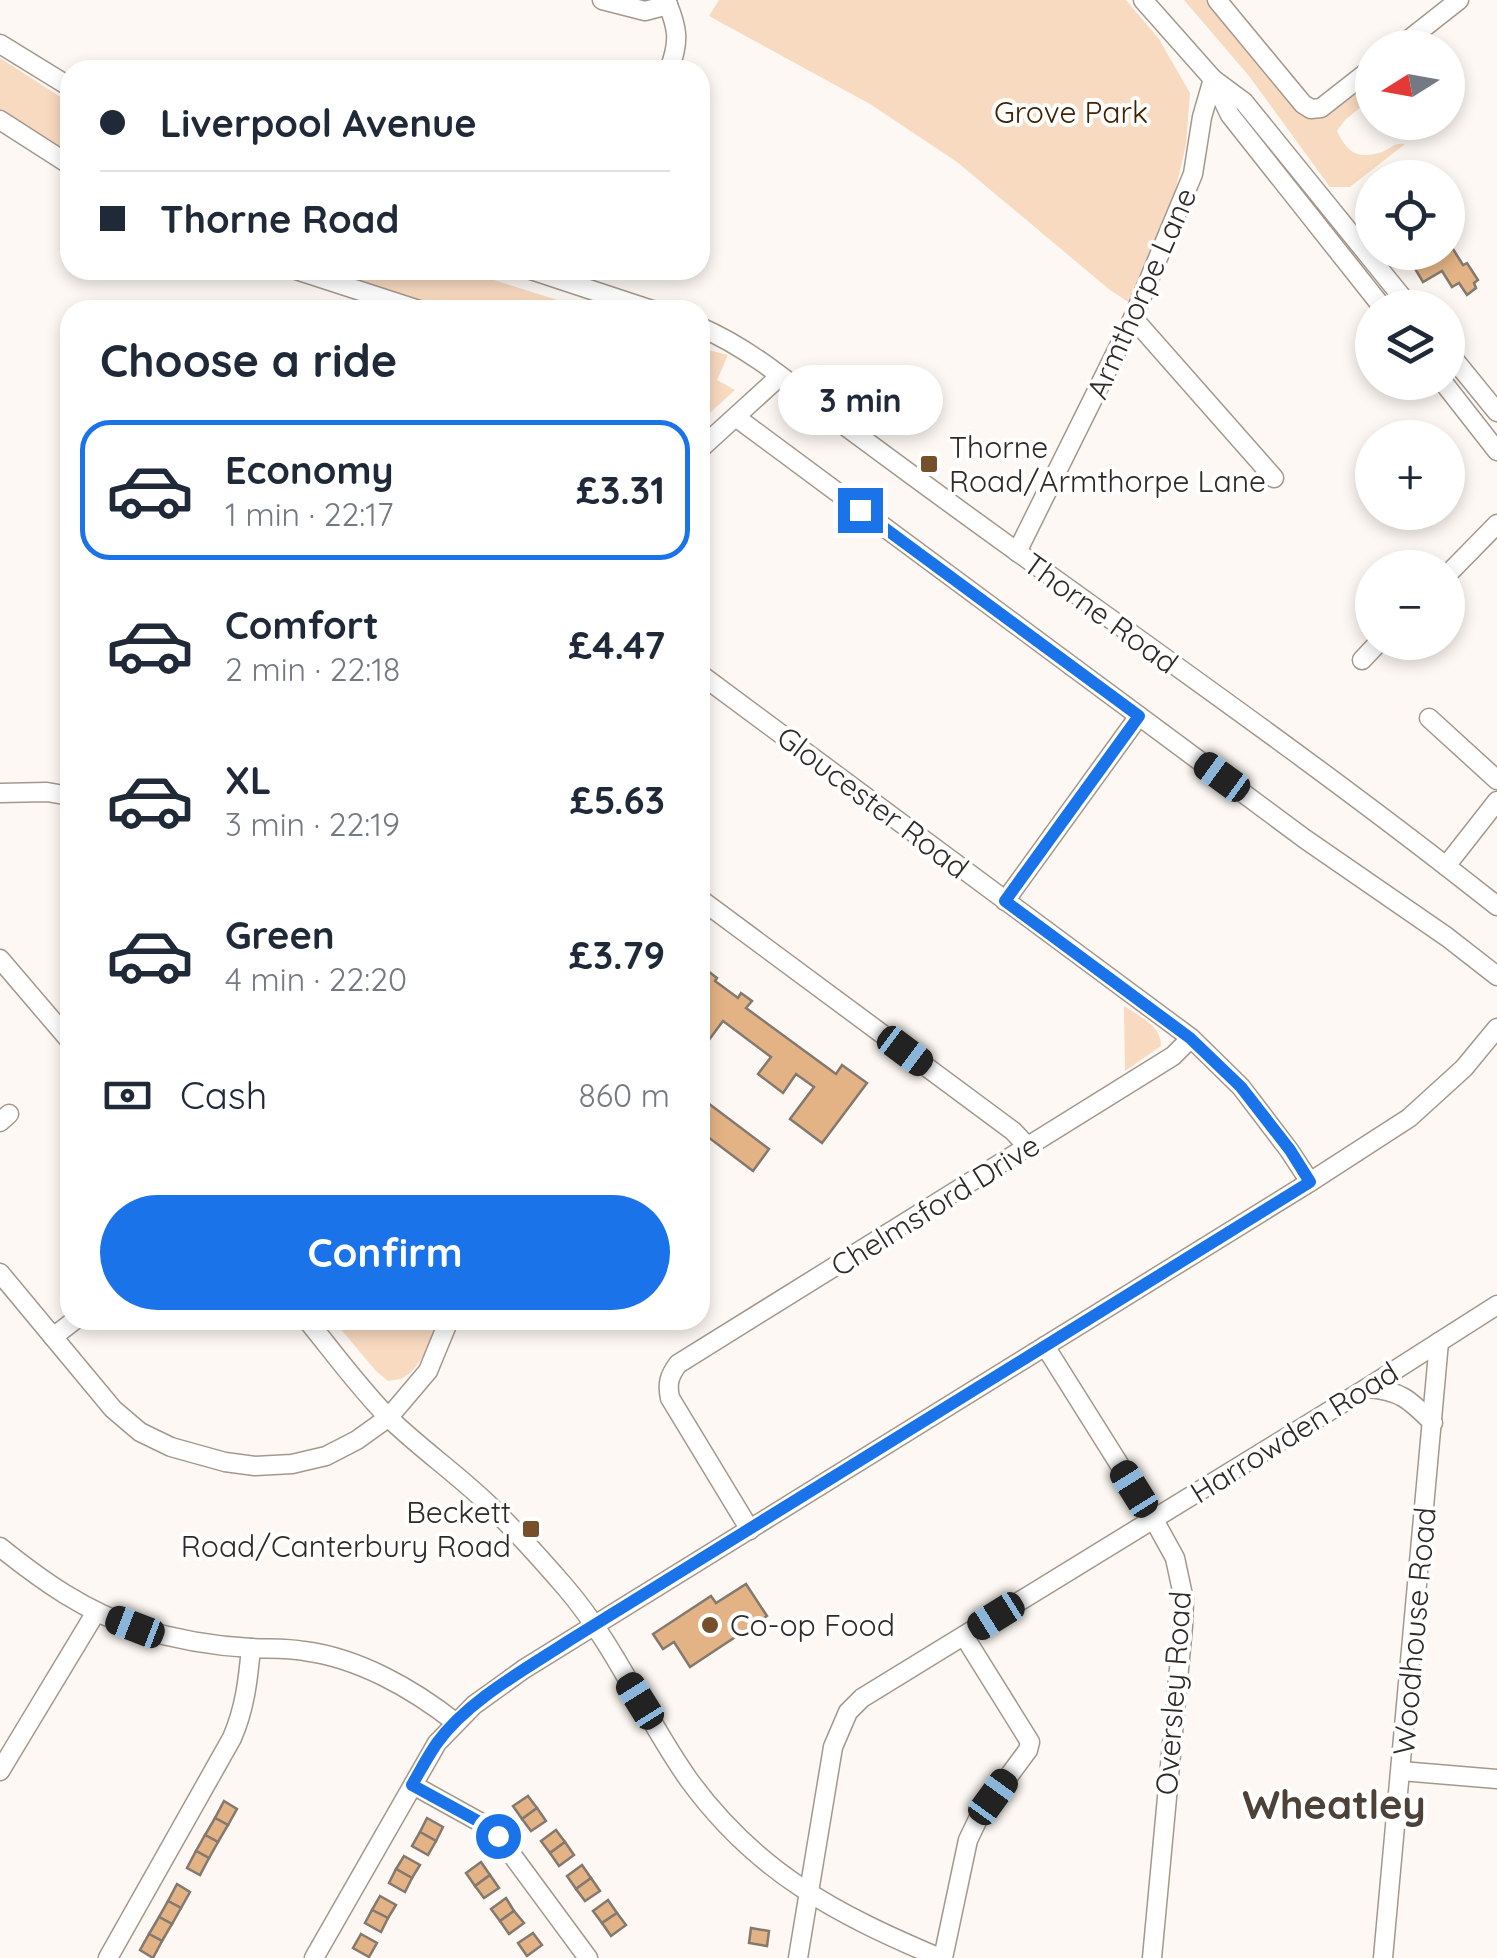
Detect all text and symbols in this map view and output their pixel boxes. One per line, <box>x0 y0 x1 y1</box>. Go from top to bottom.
north arrow <box>1355 30 1465 140</box>
map controls <box>1355 30 1465 660</box>
park label: Grove Park <box>994 93 1148 131</box>
text: Liverpool Avenue <box>160 99 477 147</box>
button: locate <box>1355 160 1465 270</box>
street label: Armthorpe Lane <box>1077 182 1205 404</box>
text: Thorne Road <box>160 195 399 243</box>
button: layers <box>1355 290 1465 400</box>
text: Choose a ride <box>100 332 397 388</box>
callout: 3 min <box>778 365 942 435</box>
text: 3 min <box>819 380 902 420</box>
button: + <box>1355 420 1465 530</box>
place label: Thorne Road/Armthorpe Lane <box>949 428 1266 500</box>
icon: car <box>105 445 195 535</box>
text: Economy <box>225 446 394 494</box>
marker: Thorne Road/Armthorpe Lane <box>918 453 940 475</box>
text: £3.31 <box>576 466 665 514</box>
route end <box>838 488 883 533</box>
text: 1 min · 22:17 <box>225 494 394 534</box>
street label: Thorne Road <box>1016 544 1186 682</box>
button: − <box>1355 550 1465 660</box>
icon: car <box>105 600 195 690</box>
text: Comfort <box>225 601 379 649</box>
text: £4.47 <box>569 621 665 669</box>
text: 2 min · 22:18 <box>225 649 400 689</box>
street label: Gloucester Road <box>770 718 976 886</box>
car <box>1189 747 1255 807</box>
icon: car <box>105 755 195 845</box>
text: XL <box>225 756 271 804</box>
text: £5.63 <box>570 776 665 824</box>
text: 3 min · 22:19 <box>225 804 400 844</box>
icon: car <box>105 910 195 1000</box>
text: Green <box>225 911 335 959</box>
text: £3.79 <box>569 931 665 979</box>
text: 4 min · 22:20 <box>225 959 407 999</box>
car <box>872 1021 938 1081</box>
icon: cash <box>100 1068 155 1123</box>
text: Cash <box>180 1071 267 1119</box>
text: 860 m <box>579 1075 670 1115</box>
street label: Chelmsford Drive <box>824 1126 1046 1284</box>
button: Confirm <box>100 1195 670 1310</box>
street label: Harrowden Road <box>1183 1353 1405 1511</box>
car <box>1105 1456 1163 1522</box>
place label: Beckett Road/Canterbury Road <box>181 1493 511 1565</box>
street label: Woodhouse Road <box>1384 1505 1444 1757</box>
marker: Beckett Road/Canterbury Road <box>520 1518 542 1540</box>
car <box>963 1587 1029 1645</box>
street label: Oversley Road <box>1147 1590 1199 1796</box>
car <box>102 1602 168 1652</box>
place label: Co-op Food <box>730 1606 895 1644</box>
marker: Co-op Food <box>699 1614 721 1636</box>
car <box>611 1668 669 1734</box>
car <box>963 1764 1023 1830</box>
district label: Wheatley <box>1242 1779 1426 1829</box>
route start <box>476 1814 521 1859</box>

